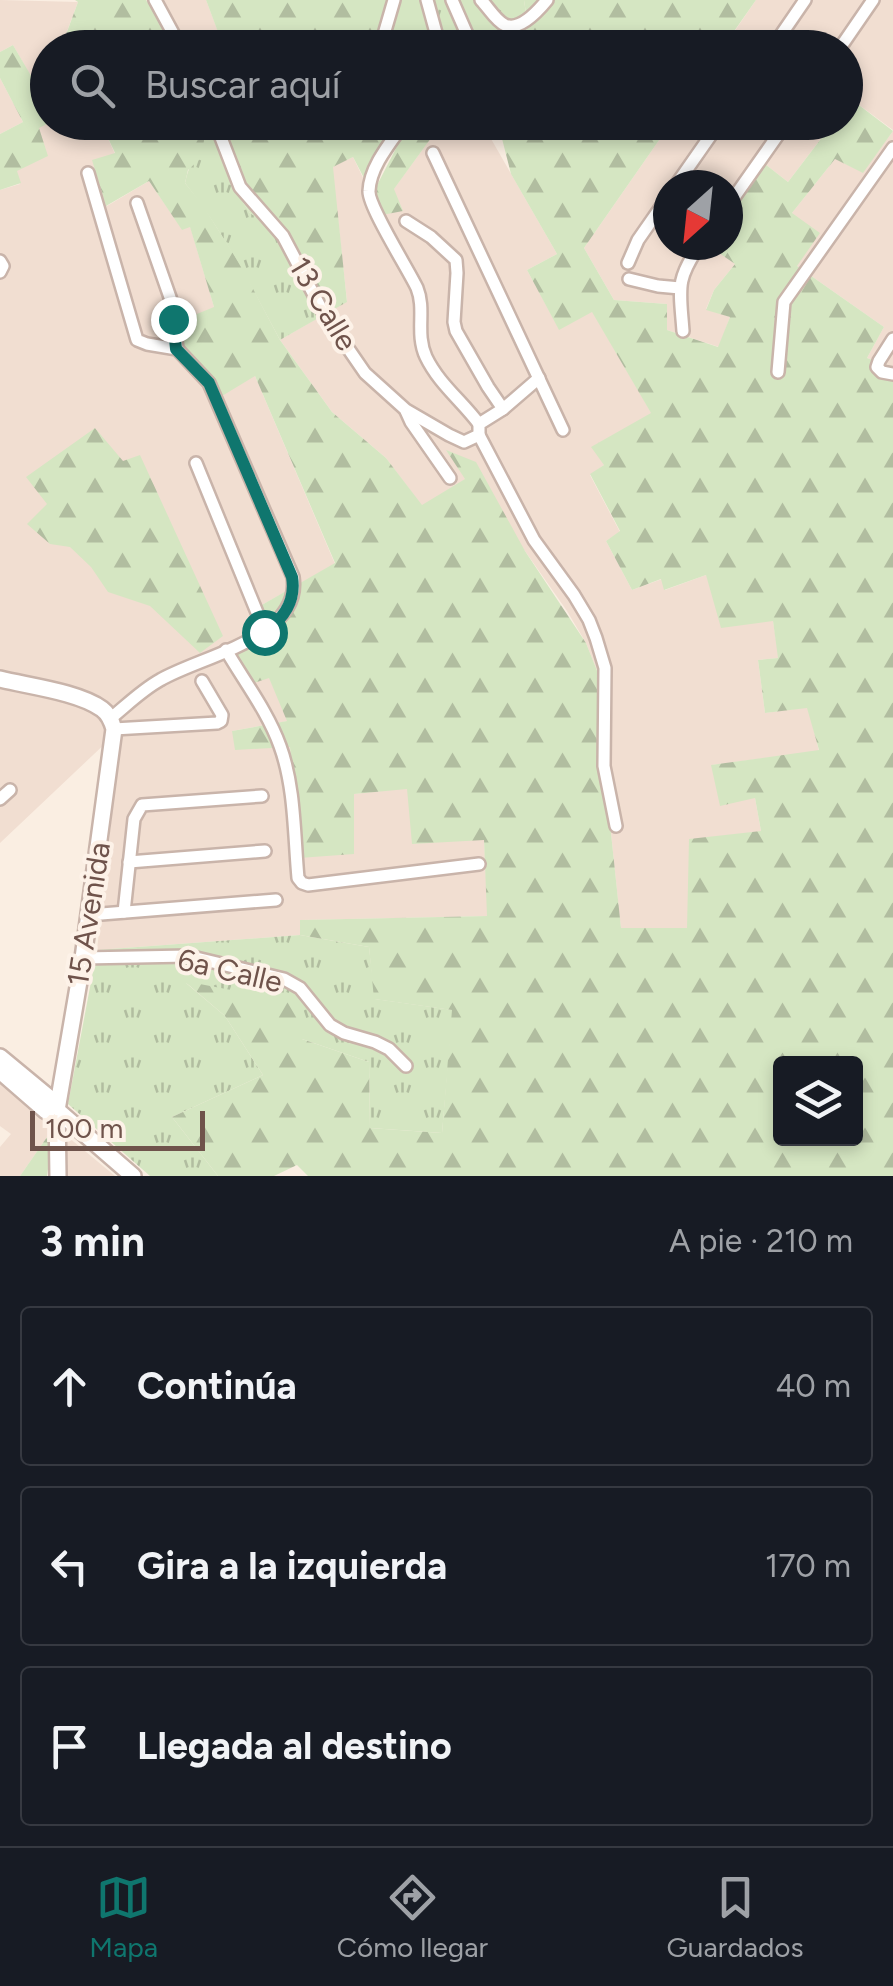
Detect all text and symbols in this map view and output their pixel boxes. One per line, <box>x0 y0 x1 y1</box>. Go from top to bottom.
search box <box>30 30 863 140</box>
icon: search <box>65 58 120 113</box>
text: Buscar aquí <box>145 62 341 108</box>
north arrow <box>653 170 743 260</box>
street label: 13 Calle <box>281 250 366 357</box>
route end <box>151 297 197 343</box>
route start <box>242 610 288 656</box>
street label: 15 Avenida <box>59 839 118 989</box>
street label: 6a Calle <box>174 941 286 1000</box>
map controls <box>773 1056 863 1146</box>
button: layers <box>773 1056 863 1146</box>
scale bar <box>30 1106 205 1150</box>
text: 100 m <box>45 1111 123 1145</box>
text: 3 min <box>40 1216 145 1267</box>
text: A pie · 210 m <box>669 1222 853 1260</box>
icon: ahead <box>42 1359 97 1414</box>
text: Continúa <box>137 1363 297 1409</box>
text: 40 m <box>775 1367 851 1405</box>
icon: left <box>42 1539 97 1594</box>
text: Gira a la izquierda <box>137 1543 447 1589</box>
text: 170 m <box>765 1547 851 1585</box>
icon: arrive <box>42 1719 97 1774</box>
text: Llegada al destino <box>137 1723 452 1769</box>
tab: Mapa <box>89 1870 158 1964</box>
tab: Cómo llegar <box>337 1870 488 1964</box>
tab: Guardados <box>667 1870 804 1964</box>

